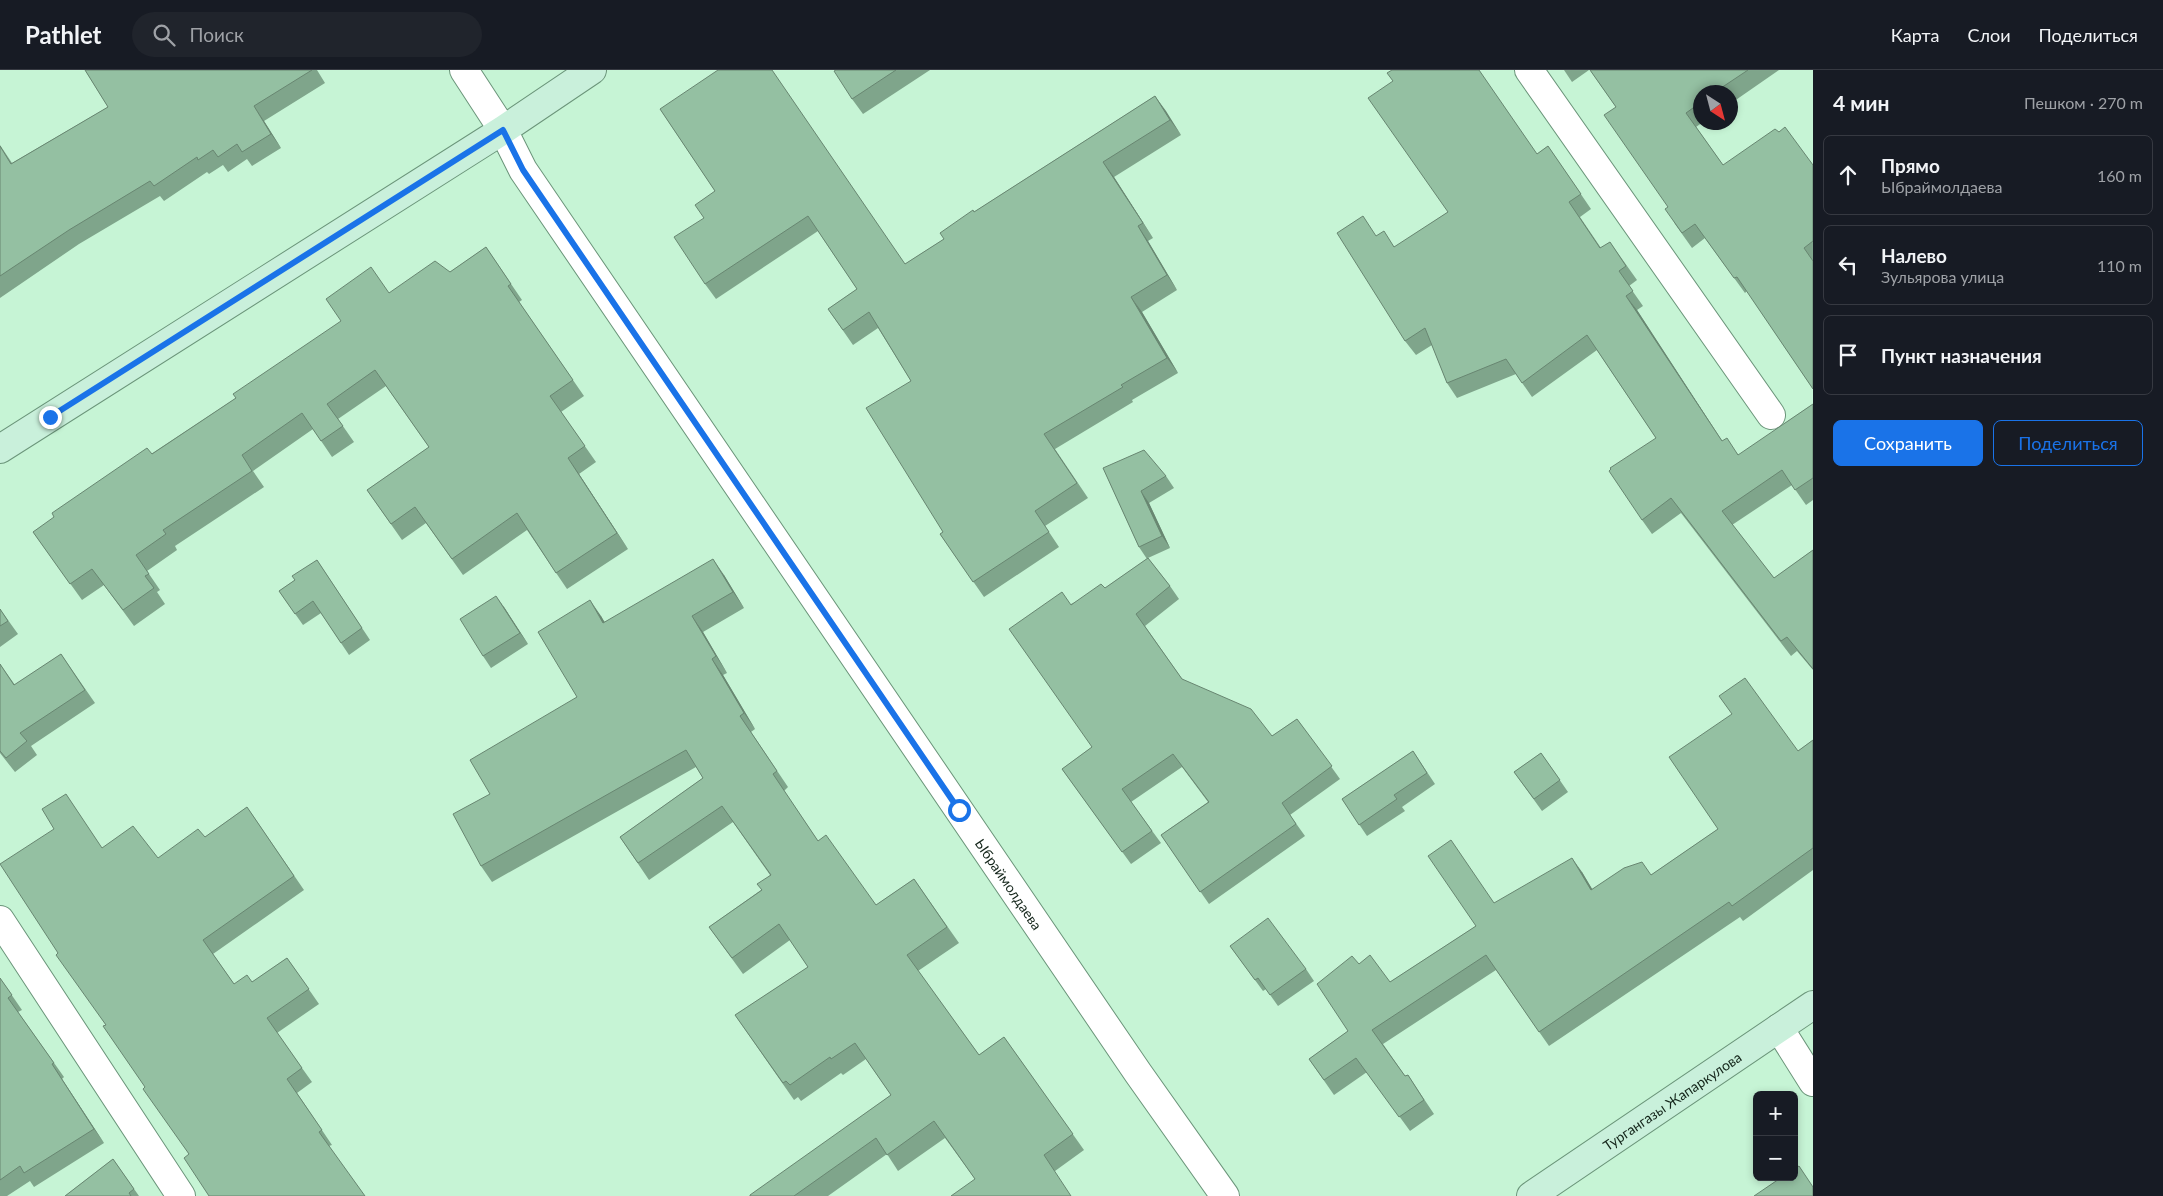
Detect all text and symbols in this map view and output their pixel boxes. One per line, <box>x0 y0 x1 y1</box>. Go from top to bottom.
search box <box>132 12 482 57</box>
text: Pathlet <box>25 20 102 49</box>
icon: search <box>150 21 178 49</box>
text: Поиск <box>190 23 244 46</box>
text: Карта <box>1891 24 1939 46</box>
text: Слои <box>1967 24 2011 46</box>
text: Поделиться <box>2039 24 2138 46</box>
north arrow <box>1693 85 1738 130</box>
text: 4 мин <box>1833 90 1890 115</box>
text: Пешком · 270 m <box>2024 93 2143 112</box>
text: Прямо <box>1881 154 1940 177</box>
icon: ahead <box>1834 161 1862 189</box>
text: 160 m <box>2097 166 2142 185</box>
text: Ыбраймолдаева <box>1881 177 2002 196</box>
text: Налево <box>1881 244 1947 267</box>
icon: left <box>1834 251 1862 279</box>
text: 110 m <box>2097 256 2142 275</box>
text: Зульярова улица <box>1881 267 2004 286</box>
icon: arrive <box>1834 341 1862 369</box>
text: Пункт назначения <box>1881 344 2042 367</box>
route end <box>39 406 62 429</box>
button: Сохранить <box>1833 420 1983 466</box>
button: Поделиться <box>1993 420 2143 466</box>
route start <box>948 799 971 822</box>
street label: Ыбраймолдаева <box>972 835 1046 933</box>
street label: Тургангазы Жапаркулова <box>1599 1048 1744 1154</box>
map controls <box>1753 1091 1798 1181</box>
button: + <box>1753 1091 1798 1136</box>
button: − <box>1753 1136 1798 1181</box>

